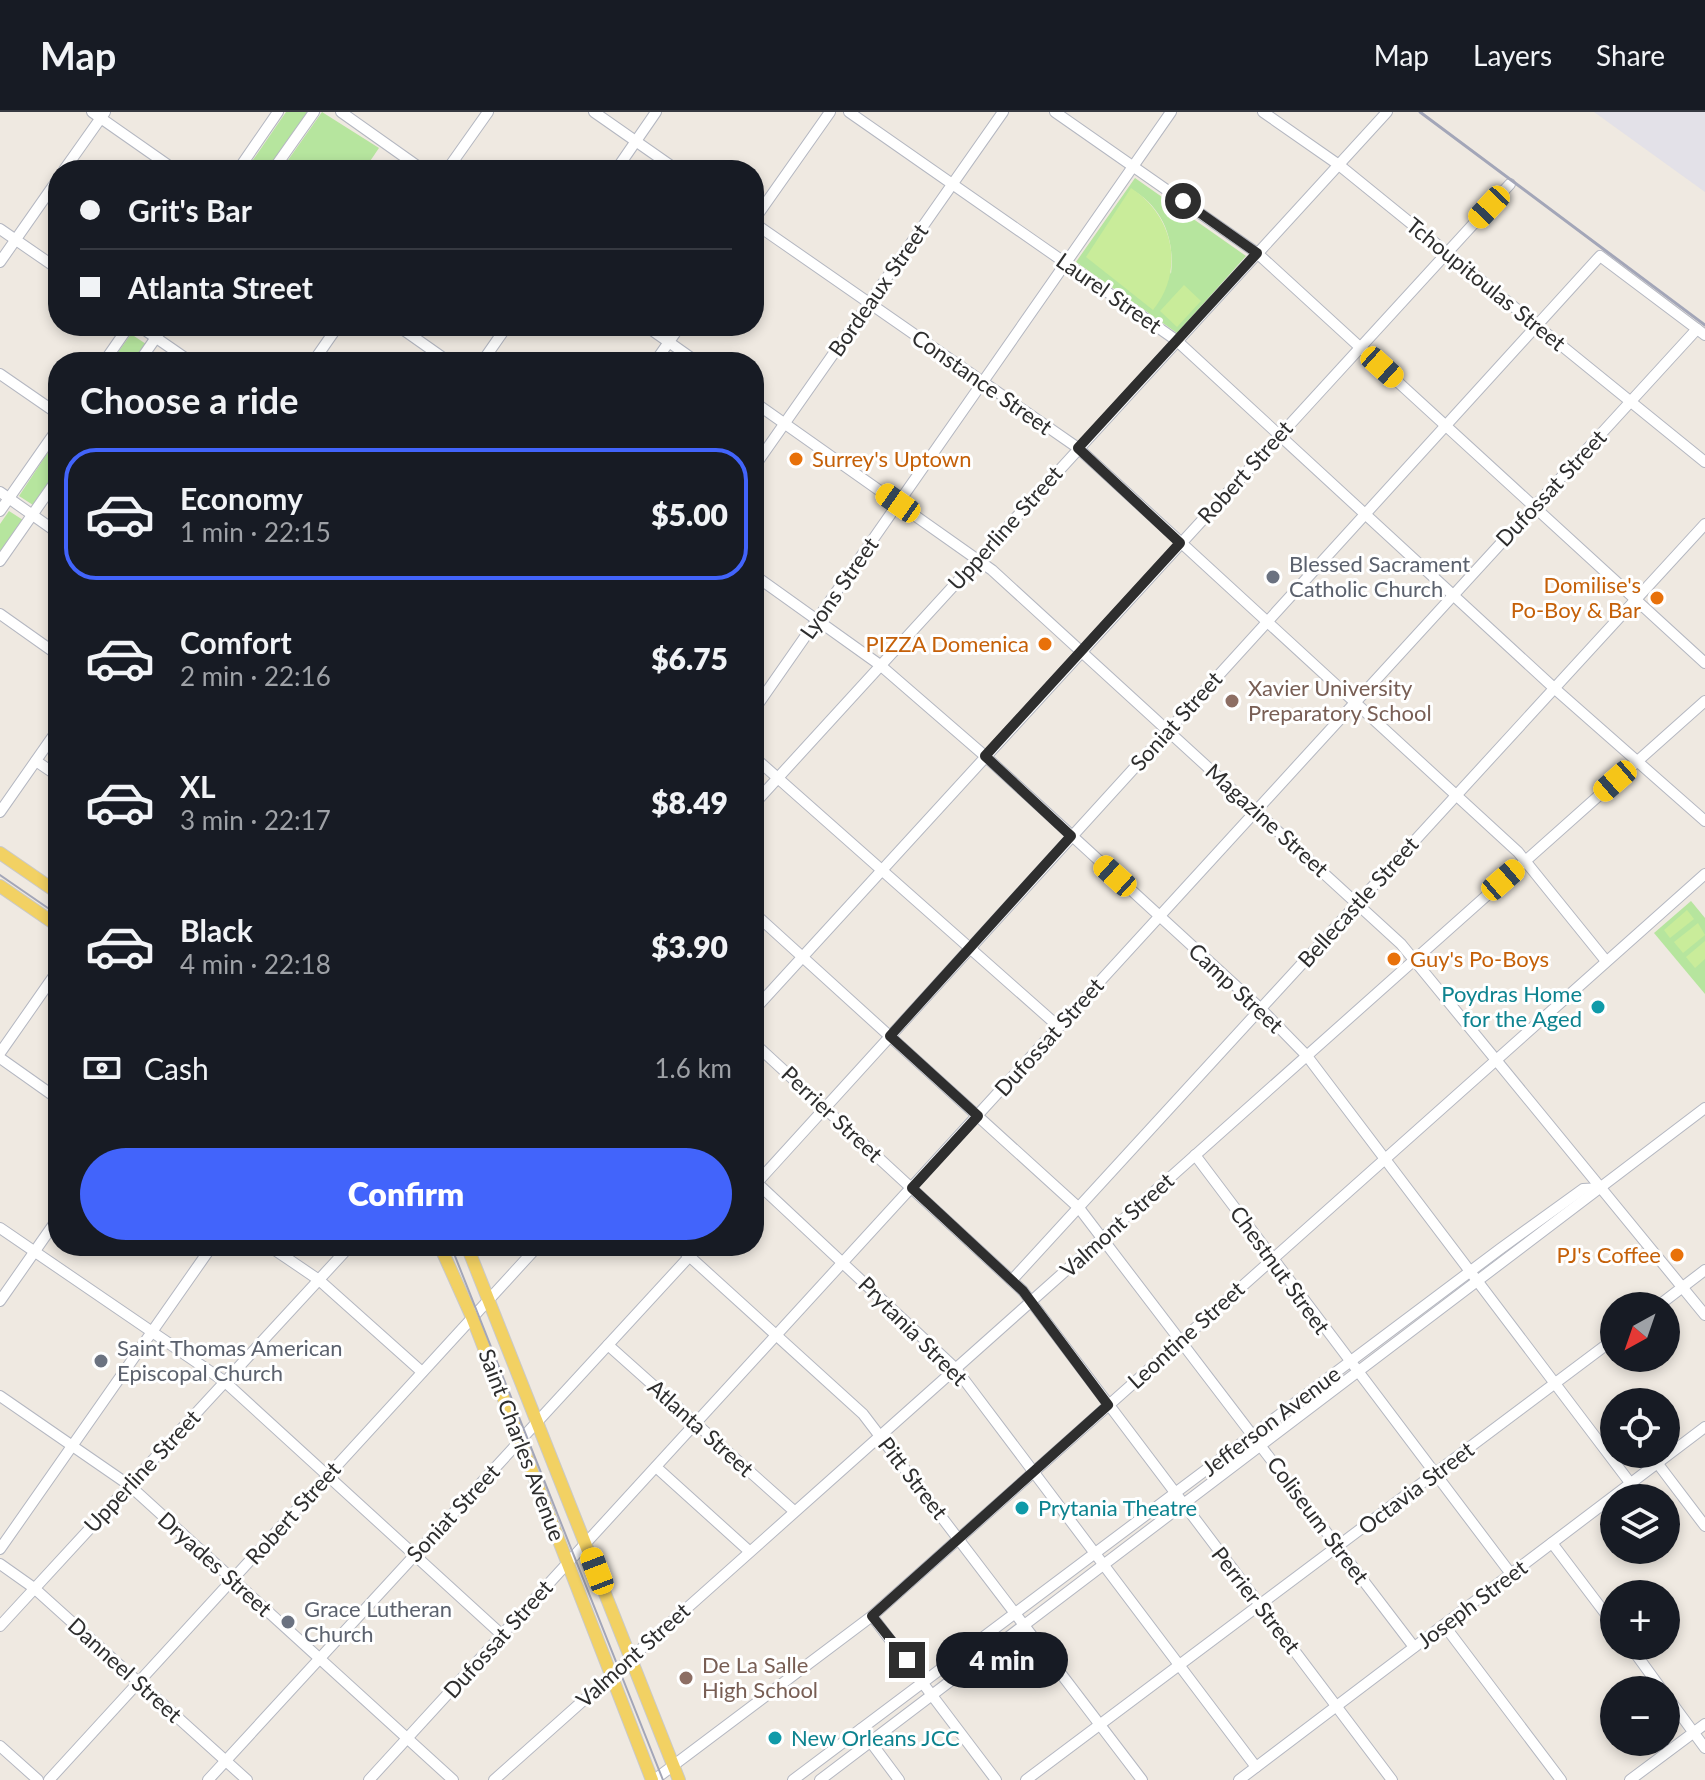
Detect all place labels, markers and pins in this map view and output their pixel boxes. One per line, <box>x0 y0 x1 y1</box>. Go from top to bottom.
place label: Surrey's Uptown <box>812 445 971 472</box>
marker: Surrey's Uptown <box>787 450 805 468</box>
place label: Blessed Sacrament Catholic Church <box>1289 550 1470 602</box>
marker: Blessed Sacrament Catholic Church <box>1264 568 1282 586</box>
place label: Domilise's Po-Boy & Bar <box>1511 571 1641 623</box>
marker: Domilise's Po-Boy & Bar <box>1648 589 1666 607</box>
place label: PIZZA Domenica <box>866 630 1029 657</box>
marker: PIZZA Domenica <box>1036 635 1054 653</box>
place label: Xavier University Preparatory School <box>1248 674 1432 726</box>
marker: Xavier University Preparatory School <box>1223 692 1241 710</box>
place label: Guy's Po-Boys <box>1410 945 1549 972</box>
marker: Guy's Po-Boys <box>1385 950 1403 968</box>
place label: Poydras Home for the Aged <box>1441 980 1582 1032</box>
marker: Poydras Home for the Aged <box>1589 998 1607 1016</box>
place label: PJ's Coffee <box>1557 1241 1661 1268</box>
marker: PJ's Coffee <box>1668 1246 1686 1264</box>
place label: Saint Thomas American Episcopal Church <box>117 1334 343 1386</box>
marker: Saint Thomas American Episcopal Church <box>92 1352 110 1370</box>
place label: Prytania Theatre <box>1038 1494 1197 1521</box>
marker: Prytania Theatre <box>1013 1499 1031 1517</box>
place label: Grace Lutheran Church <box>304 1595 452 1647</box>
marker: Grace Lutheran Church <box>279 1613 297 1631</box>
place label: De La Salle High School <box>702 1651 818 1703</box>
marker: De La Salle High School <box>677 1669 695 1687</box>
place label: New Orleans JCC <box>791 1724 960 1751</box>
marker: New Orleans JCC <box>766 1729 784 1747</box>

